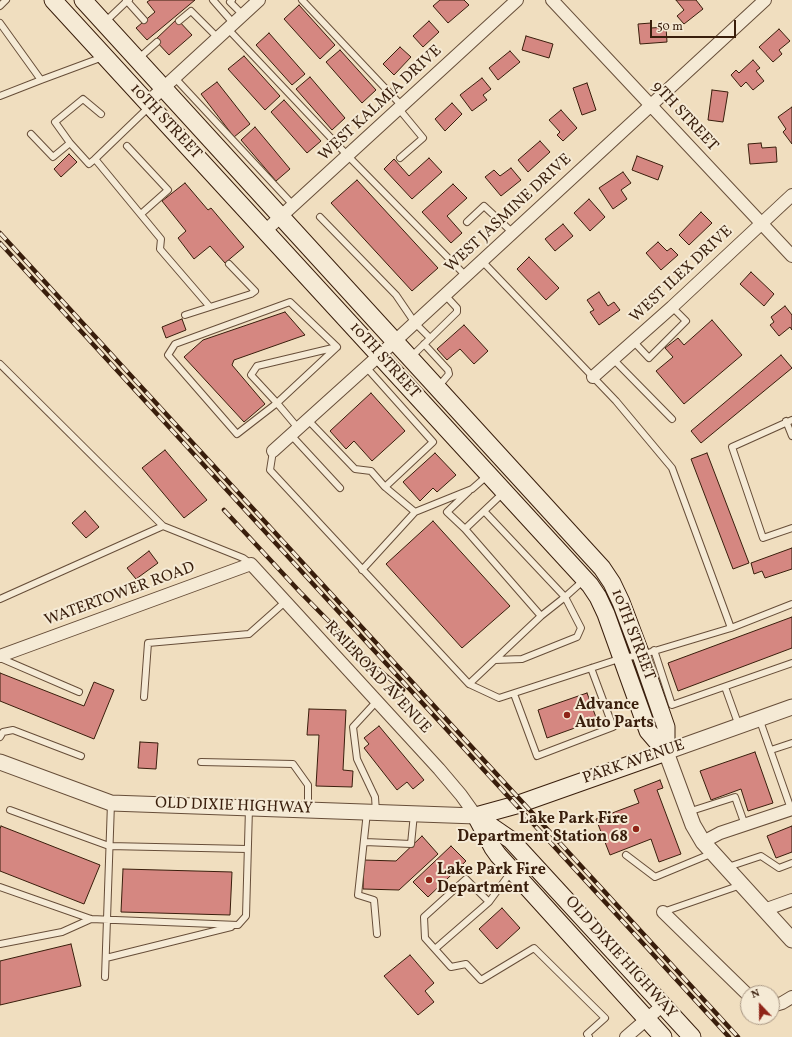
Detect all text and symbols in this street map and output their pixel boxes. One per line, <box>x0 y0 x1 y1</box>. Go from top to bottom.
scale bar <box>652 12 738 38</box>
text: 50 m <box>657 19 683 35</box>
street label: WEST KALMIA DRIVE <box>315 42 447 166</box>
street label: 9TH STREET <box>647 78 721 156</box>
street label: 10TH STREET <box>125 80 205 164</box>
street label: WEST JASMINE DRIVE <box>442 150 576 278</box>
street label: WEST ILEX DRIVE <box>627 222 737 328</box>
street label: 10TH STREET <box>345 319 423 403</box>
street label: WATERTOWER ROAD <box>42 559 198 631</box>
street label: 10TH STREET <box>606 587 658 683</box>
street label: RAILROAD AVENUE <box>320 618 434 738</box>
place label: Advance Auto Parts <box>575 696 654 734</box>
marker: Advance Auto Parts <box>562 710 572 720</box>
street label: PARK AVENUE <box>581 737 687 789</box>
street label: OLD DIXIE HIGHWAY <box>155 795 313 819</box>
place label: Lake Park Fire Department Station 68 <box>457 810 628 848</box>
marker: Lake Park Fire Department Station 68 <box>631 824 641 834</box>
place label: Lake Park Fire Department <box>437 861 546 899</box>
marker: Lake Park Fire Department <box>424 875 434 885</box>
street label: OLD DIXIE HIGHWAY <box>560 893 680 1023</box>
north arrow <box>740 985 780 1025</box>
text: N <box>749 986 762 1003</box>

